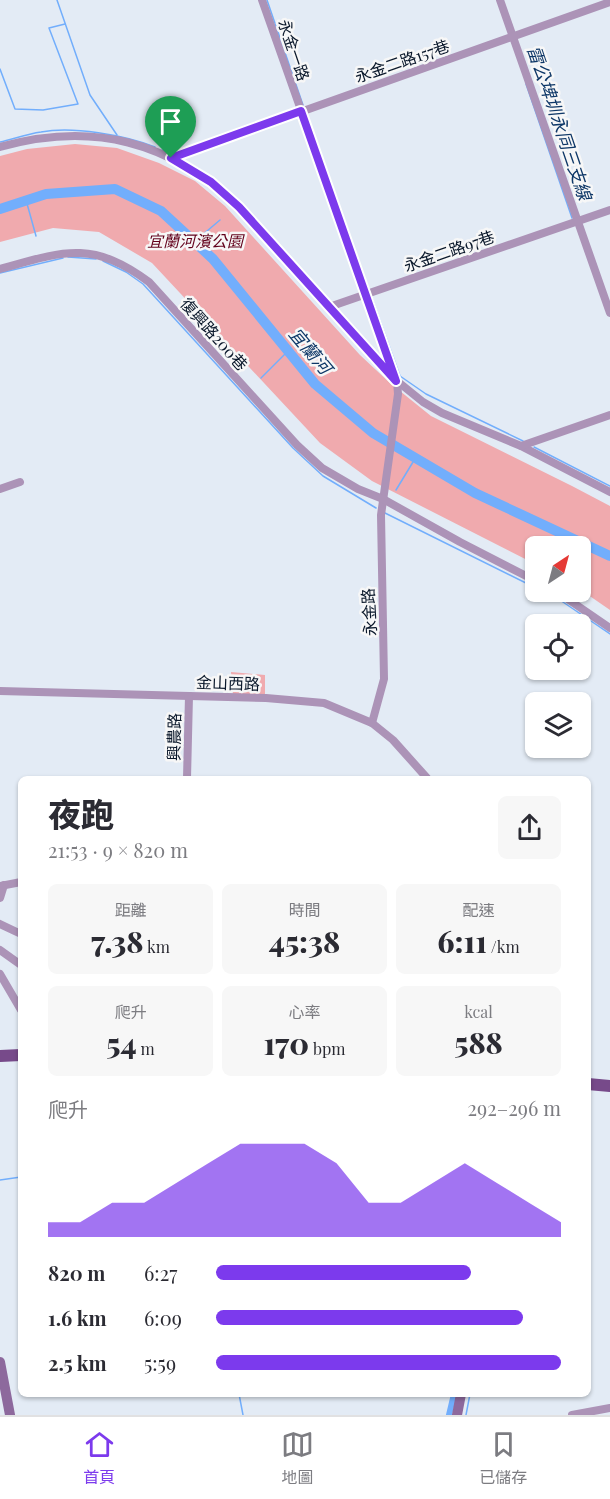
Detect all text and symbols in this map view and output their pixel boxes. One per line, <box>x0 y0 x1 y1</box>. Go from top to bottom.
street label: 永金一路 <box>274 16 315 84</box>
street label: 永金二路157巷 <box>352 35 452 87</box>
water label: 雷公埤圳永同三支線 <box>522 42 598 205</box>
pin <box>145 96 196 158</box>
icon: arrive <box>154 105 187 138</box>
street label: 永金二路97巷 <box>401 225 497 276</box>
park label: 宜蘭河濱公園 <box>147 230 245 251</box>
street label: 復興路200巷 <box>176 293 253 374</box>
water label: 宜蘭河 <box>284 322 339 381</box>
north arrow <box>525 536 591 602</box>
map controls <box>525 536 591 758</box>
street label: 永金路 <box>357 588 380 637</box>
button: locate <box>525 614 591 680</box>
street label: 金山西路 <box>196 671 260 694</box>
button: layers <box>525 692 591 758</box>
street label: 興農路 <box>163 713 184 761</box>
text: 夜跑 <box>48 791 114 835</box>
button: share <box>498 796 561 859</box>
text: 21:53 · 9 × 820 m <box>48 836 188 863</box>
text: 距離 <box>114 899 147 920</box>
text: 時間 <box>288 899 321 920</box>
text: 配速 <box>462 899 495 920</box>
text: 7.38 <box>91 921 143 961</box>
text: 45:38 <box>269 921 340 961</box>
text: 6:11 <box>437 921 487 961</box>
text: km <box>143 936 170 957</box>
text: /km <box>487 936 520 957</box>
text: 爬升 <box>114 1001 147 1022</box>
text: 心率 <box>288 1001 321 1022</box>
text: kcal <box>464 1001 493 1022</box>
text: 588 <box>454 1022 503 1062</box>
text: 54 <box>106 1023 137 1063</box>
text: 170 <box>263 1023 309 1063</box>
text: m <box>137 1038 155 1059</box>
text: bpm <box>309 1038 346 1059</box>
text: 292–296 m <box>467 1094 561 1121</box>
text: 爬升 <box>48 1095 88 1122</box>
text: 820 m <box>48 1259 105 1286</box>
text: 6:27 <box>144 1259 177 1286</box>
text: 1.6 km <box>48 1304 107 1331</box>
text: 6:09 <box>144 1304 182 1331</box>
text: 2.5 km <box>48 1349 107 1376</box>
text: 5:59 <box>144 1349 176 1376</box>
tab: 首頁 <box>83 1428 116 1488</box>
tab: 地圖 <box>281 1428 314 1488</box>
tab: 已儲存 <box>479 1428 527 1488</box>

